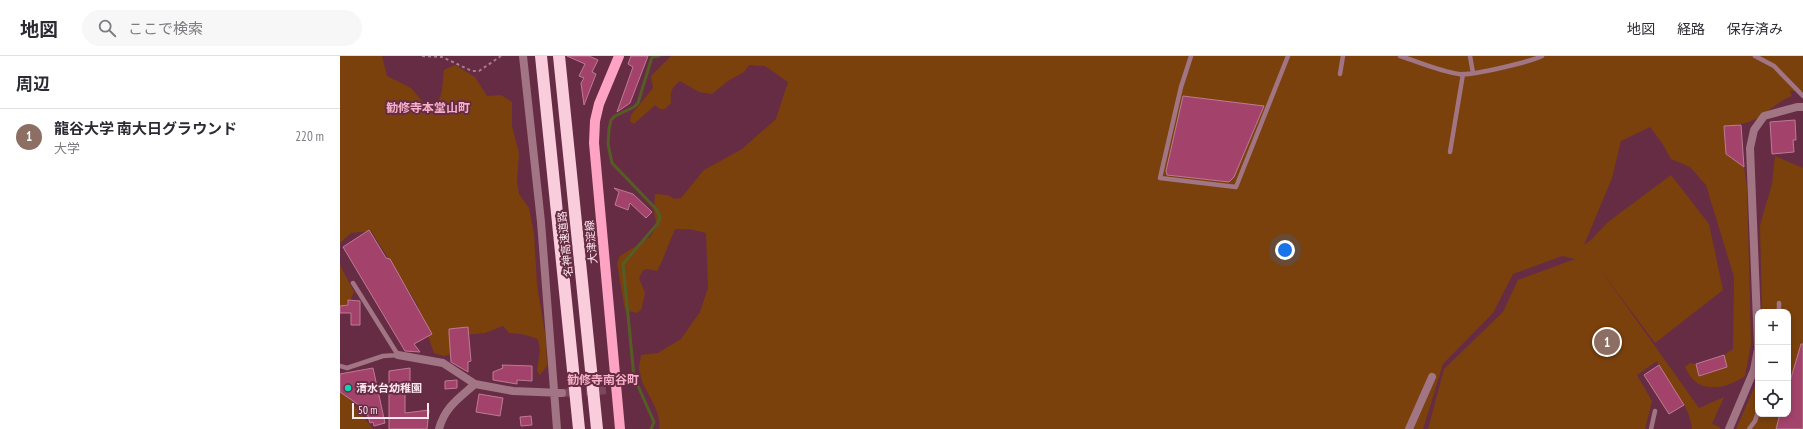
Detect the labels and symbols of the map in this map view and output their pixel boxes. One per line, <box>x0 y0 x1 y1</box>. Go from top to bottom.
district label: 勧修寺本堂山町 <box>386 100 470 115</box>
street label: 名神高速道路 <box>555 210 575 278</box>
street label: 大津淀線 <box>582 219 600 265</box>
your location <box>1275 240 1295 260</box>
pin: 1 <box>1594 327 1620 357</box>
district label: 勧修寺南谷町 <box>567 372 639 387</box>
place label: 清水台幼稚園 <box>356 381 422 395</box>
marker: 清水台幼稚園 <box>343 383 353 393</box>
scale bar <box>352 401 429 420</box>

